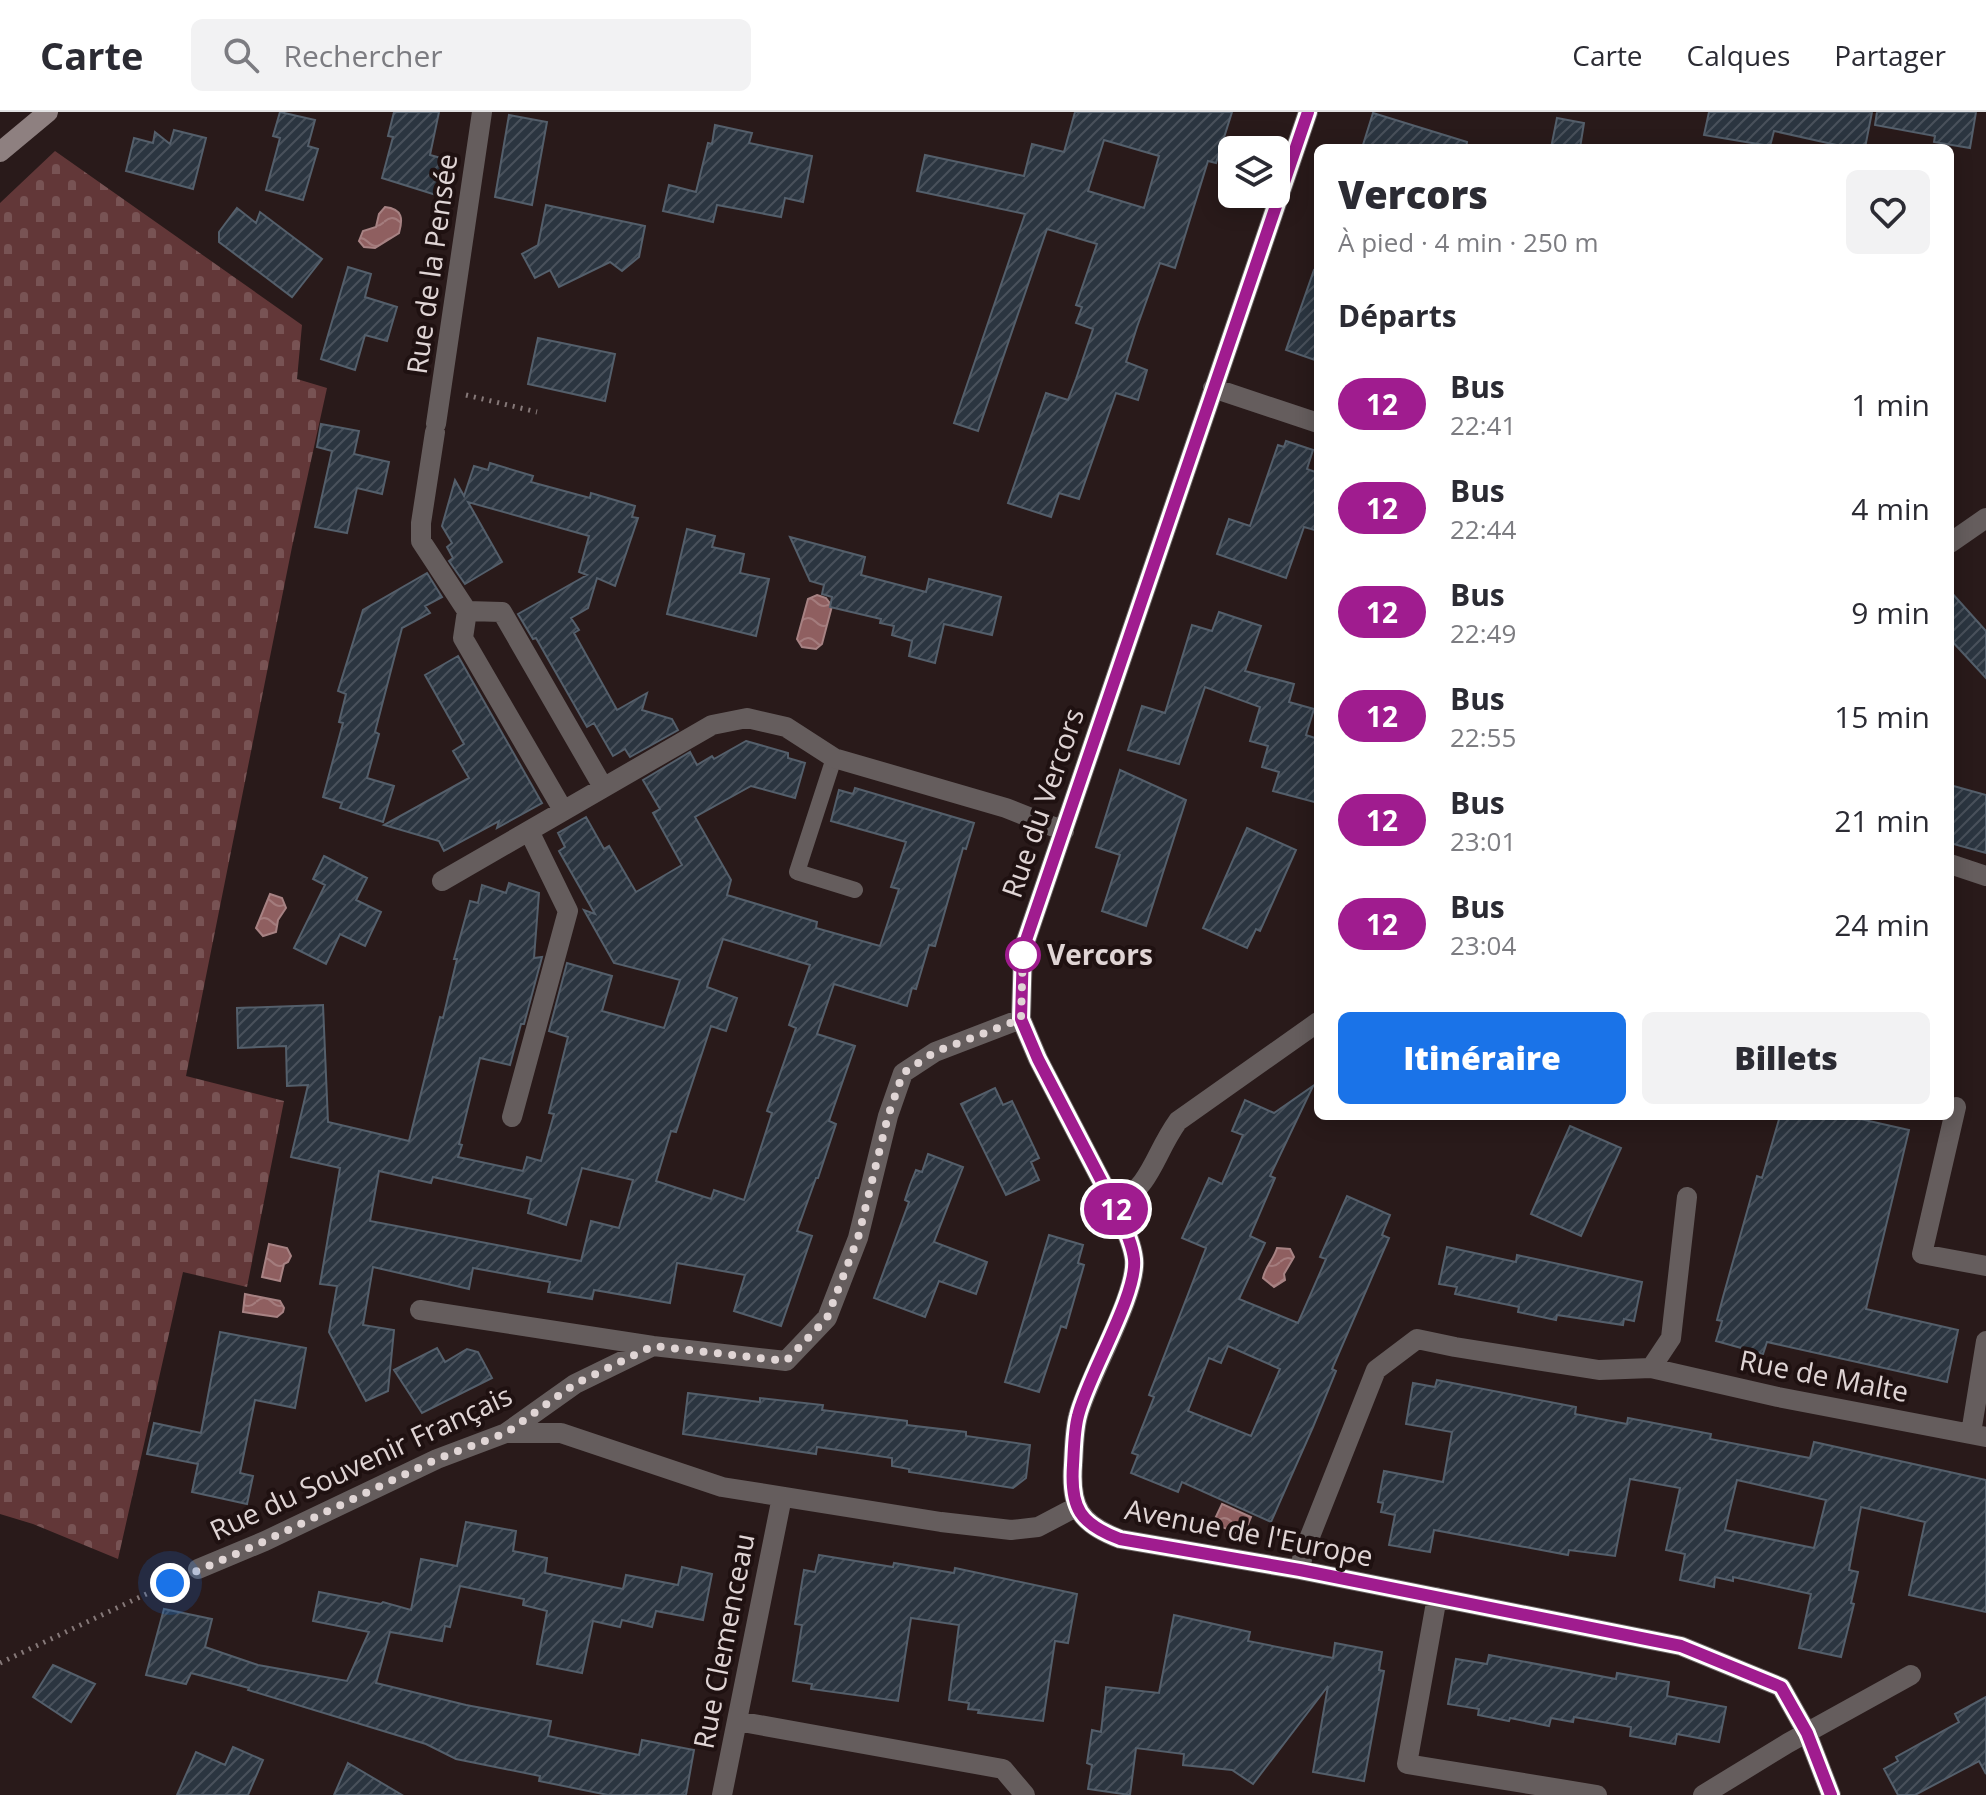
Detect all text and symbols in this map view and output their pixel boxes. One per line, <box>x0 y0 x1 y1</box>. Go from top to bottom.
search box <box>191 19 751 91</box>
text: Carte <box>40 29 143 81</box>
icon: search <box>219 33 263 77</box>
text: Rechercher <box>283 35 443 76</box>
text: Carte <box>1572 36 1643 74</box>
text: Calques <box>1687 36 1790 74</box>
text: Partager <box>1834 36 1946 74</box>
map controls <box>1218 136 1290 208</box>
button: layers <box>1218 136 1290 208</box>
street label: Rue de la Pensée <box>397 151 465 376</box>
text: Vercors <box>1338 168 1488 220</box>
button: heart <box>1846 170 1930 254</box>
text: À pied · 4 min · 250 m <box>1338 224 1598 260</box>
text: Départs <box>1338 295 1457 336</box>
text: Bus <box>1450 366 1505 407</box>
text: 1 min <box>1851 384 1930 425</box>
text: 12 <box>1366 385 1398 423</box>
text: 22:41 <box>1450 407 1516 443</box>
text: Bus <box>1450 470 1505 511</box>
text: 4 min <box>1851 488 1930 529</box>
text: 12 <box>1366 489 1398 527</box>
text: 22:44 <box>1450 511 1516 547</box>
text: Bus <box>1450 574 1505 615</box>
text: 9 min <box>1851 592 1930 633</box>
text: 12 <box>1366 593 1398 631</box>
text: 22:49 <box>1450 615 1516 651</box>
text: Bus <box>1450 678 1505 719</box>
text: 15 min <box>1834 696 1930 737</box>
text: 12 <box>1366 697 1398 735</box>
street label: Rue du Vercors <box>992 703 1092 902</box>
text: 22:55 <box>1450 719 1516 755</box>
text: Bus <box>1450 782 1505 823</box>
text: 21 min <box>1834 800 1930 841</box>
text: 12 <box>1366 801 1398 839</box>
text: 23:01 <box>1450 823 1516 859</box>
text: Bus <box>1450 886 1505 927</box>
text: 24 min <box>1834 904 1930 945</box>
text: 12 <box>1366 905 1398 943</box>
text: 23:04 <box>1450 927 1516 963</box>
place label: Vercors <box>1047 935 1153 973</box>
marker: Vercors <box>1006 938 1040 972</box>
button: Itinéraire <box>1338 1012 1626 1104</box>
button: Billets <box>1642 1012 1930 1104</box>
line badge: 12 <box>1080 1183 1152 1235</box>
text: 12 <box>1100 1190 1132 1228</box>
street label: Rue de Malte <box>1737 1340 1912 1410</box>
street label: Rue du Souvenir Français <box>203 1375 518 1549</box>
street label: Avenue de l'Europe <box>1122 1489 1376 1575</box>
street label: Rue Clemenceau <box>684 1530 763 1752</box>
your location <box>150 1563 190 1603</box>

